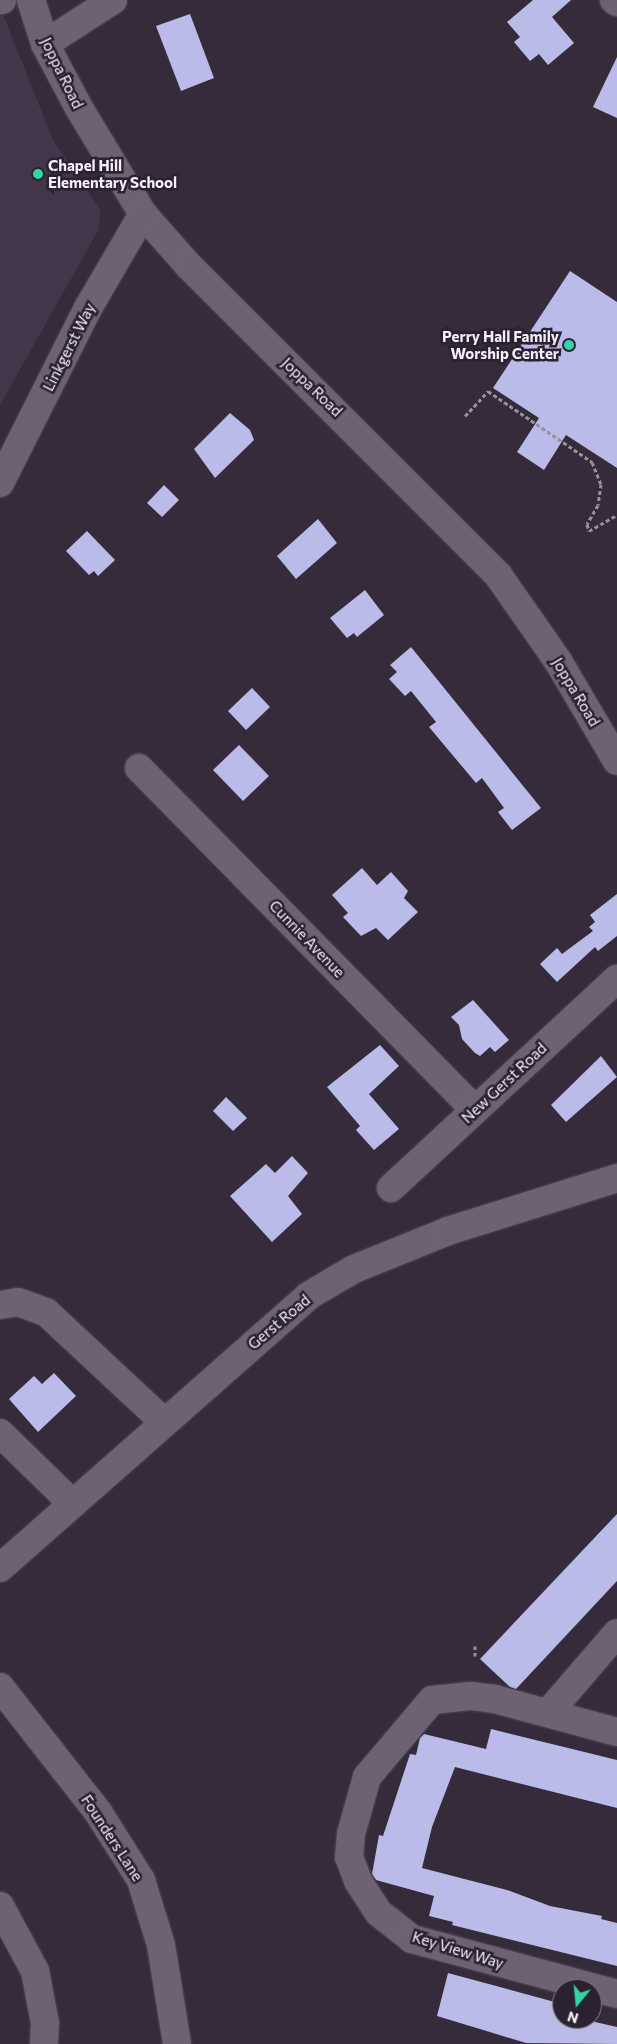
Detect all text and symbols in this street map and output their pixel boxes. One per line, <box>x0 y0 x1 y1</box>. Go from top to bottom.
street label: Joppa Road <box>37 35 87 111</box>
place label: Chapel Hill Elementary School <box>48 156 177 191</box>
marker: Chapel Hill Elementary School <box>32 168 44 180</box>
street label: Linkgerst Way <box>39 300 99 394</box>
place label: Perry Hall Family Worship Center <box>442 327 559 362</box>
marker: Perry Hall Family Worship Center <box>563 339 575 351</box>
street label: Joppa Road <box>278 354 346 420</box>
street label: Joppa Road <box>549 654 603 730</box>
street label: Cunnie Avenue <box>266 897 348 981</box>
street label: New Gerst Road <box>458 1039 550 1127</box>
street label: Gerst Road <box>244 1291 314 1353</box>
street label: Founders Lane <box>77 1792 147 1884</box>
street label: Key View Way <box>410 1928 506 1972</box>
north arrow <box>552 1979 602 2029</box>
text: N <box>565 2008 580 2028</box>

